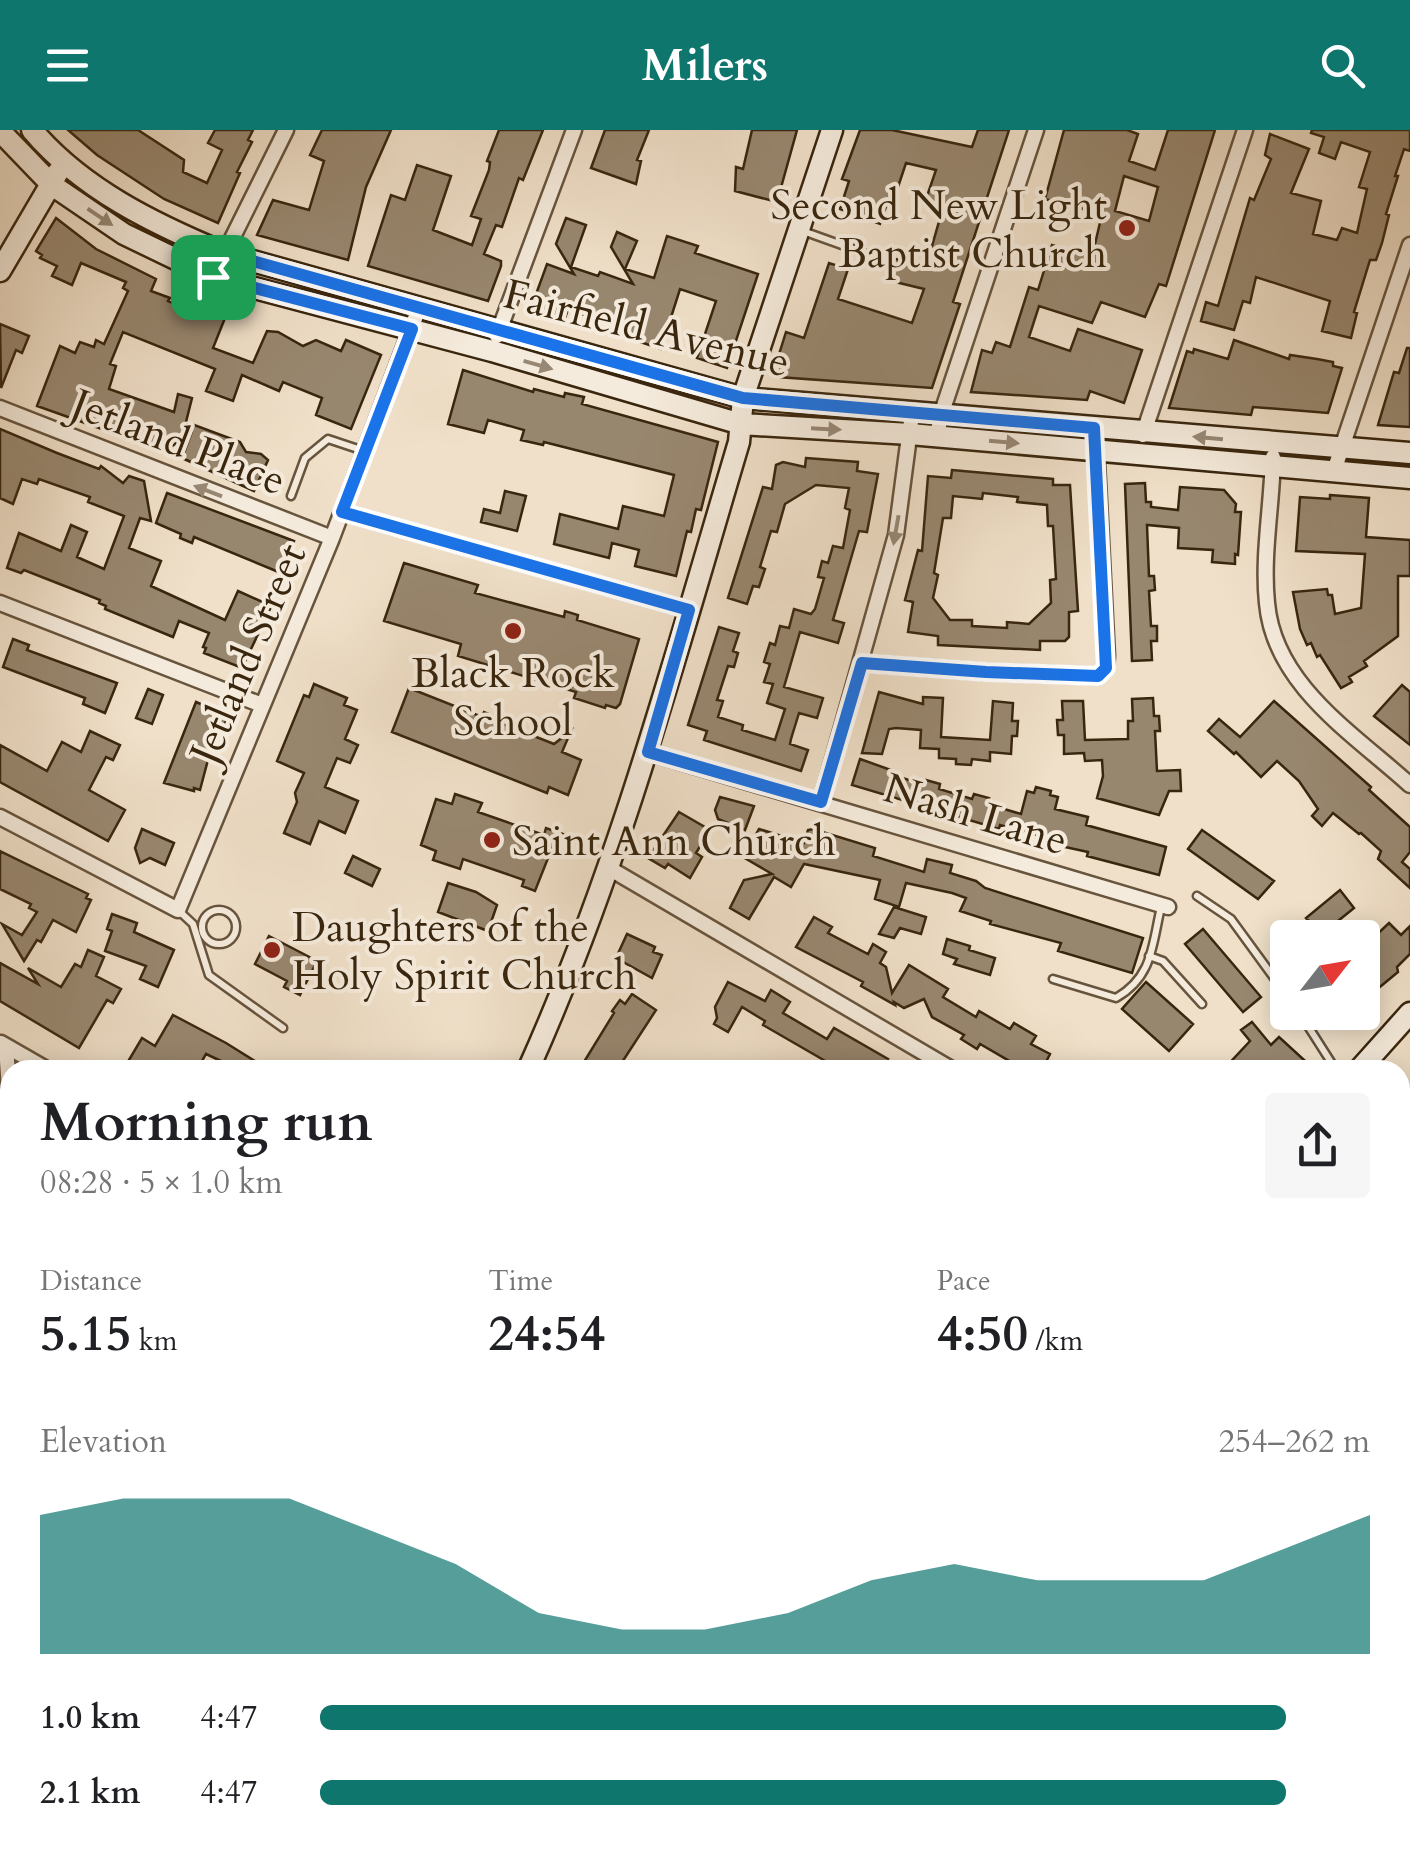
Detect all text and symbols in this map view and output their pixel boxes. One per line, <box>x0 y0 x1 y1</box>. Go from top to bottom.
text: Milers <box>642 35 768 96</box>
icon: menu <box>40 38 95 93</box>
icon: search <box>1315 38 1370 93</box>
place label: Second New Light Baptist Church <box>771 177 1107 282</box>
one-way arrow <box>86 207 113 226</box>
marker: Second New Light Baptist Church <box>1116 217 1138 239</box>
pin <box>171 235 256 320</box>
icon: arrive <box>186 250 241 305</box>
street label: Fairfield Avenue <box>498 265 795 391</box>
one-way arrow <box>522 357 553 373</box>
street label: Jetland Place <box>58 373 294 509</box>
one-way arrow <box>810 421 842 437</box>
one-way arrow <box>1192 430 1224 446</box>
one-way arrow <box>989 434 1020 450</box>
one-way arrow <box>193 483 223 499</box>
one-way arrow <box>888 515 903 546</box>
street label: Jetland Street <box>174 535 320 778</box>
marker: Black Rock School <box>502 620 524 642</box>
place label: Black Rock School <box>411 645 615 750</box>
street label: Nash Lane <box>877 760 1074 869</box>
place label: Saint Ann Church <box>512 813 836 870</box>
marker: Saint Ann Church <box>481 829 503 851</box>
place label: Daughters of the Holy Spirit Church <box>292 899 637 1004</box>
north arrow <box>1270 920 1380 1030</box>
map controls <box>1270 920 1380 1030</box>
marker: Daughters of the Holy Spirit Church <box>261 939 283 961</box>
text: Morning run <box>40 1086 373 1160</box>
button: share <box>1265 1093 1370 1198</box>
text: 08:28 · 5 × 1.0 km <box>40 1161 283 1205</box>
text: Distance <box>40 1262 142 1300</box>
text: Time <box>488 1262 553 1300</box>
text: Pace <box>937 1262 991 1300</box>
text: 5.15 <box>40 1300 131 1368</box>
text: 24:54 <box>488 1300 605 1368</box>
text: 4:50 <box>937 1300 1028 1368</box>
text: km <box>131 1322 178 1360</box>
text: /km <box>1028 1322 1083 1360</box>
text: Elevation <box>40 1420 167 1464</box>
text: 254–262 m <box>1218 1420 1370 1464</box>
text: 1.0 km <box>40 1696 140 1740</box>
text: 4:47 <box>200 1696 257 1740</box>
text: 2.1 km <box>40 1771 140 1815</box>
text: 4:47 <box>200 1771 257 1815</box>

